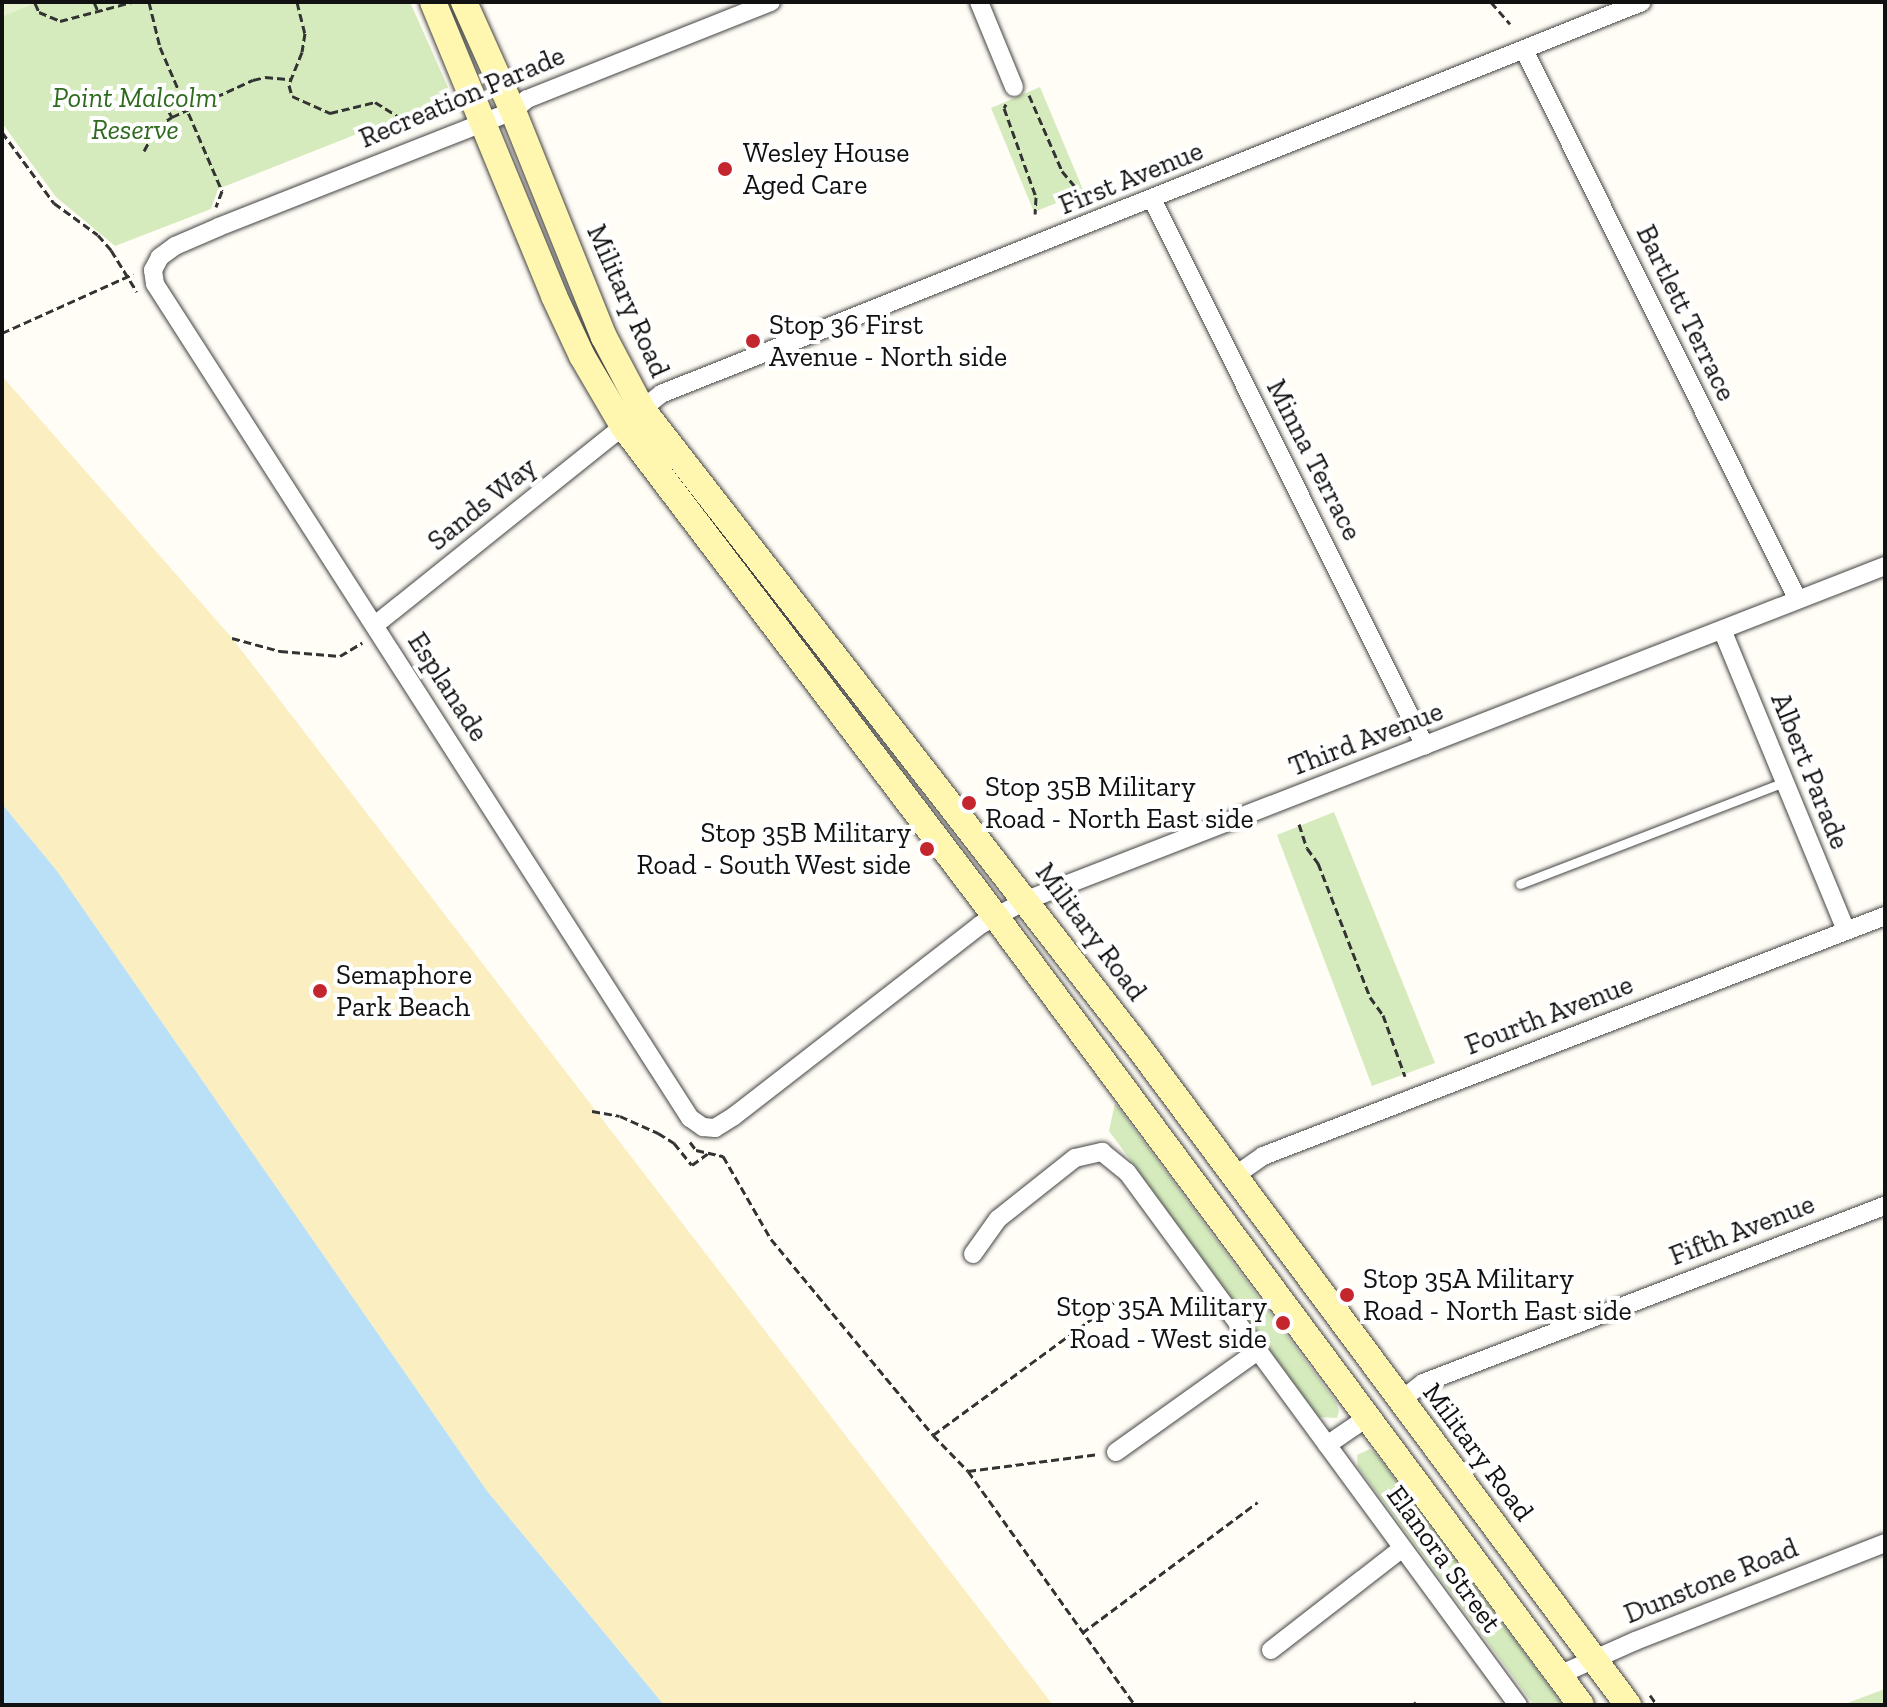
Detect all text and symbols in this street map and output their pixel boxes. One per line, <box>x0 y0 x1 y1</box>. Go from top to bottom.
street label: Recreation Parade <box>354 39 570 155</box>
park label: Point Malcolm Reserve <box>53 81 217 147</box>
street label: First Avenue <box>1054 134 1208 222</box>
place label: Wesley House Aged Care <box>743 136 910 202</box>
marker: Wesley House Aged Care <box>714 158 736 180</box>
street label: Military Road <box>579 219 677 383</box>
street label: Bartlett Terrace <box>1629 219 1743 407</box>
place label: Stop 36 First Avenue - North side <box>769 308 1007 374</box>
marker: Stop 36 First Avenue - North side <box>744 332 762 350</box>
street label: Minna Terrace <box>1259 374 1369 546</box>
street label: Sands Way <box>421 450 543 558</box>
street label: Esplanade <box>400 626 496 748</box>
street label: Albert Parade <box>1763 688 1857 854</box>
street label: Third Avenue <box>1284 694 1448 784</box>
place label: Stop 35B Military Road - North East side <box>985 770 1254 836</box>
marker: Stop 35B Military Road - North East side <box>960 794 978 812</box>
place label: Stop 35B Military Road - South West side <box>635 816 911 882</box>
marker: Stop 35B Military Road - South West side <box>918 840 936 858</box>
street label: Military Road <box>1028 856 1154 1008</box>
place label: Semaphore Park Beach <box>336 958 472 1024</box>
street label: Fourth Avenue <box>1460 967 1638 1063</box>
marker: Semaphore Park Beach <box>311 982 329 1000</box>
street label: Fifth Avenue <box>1664 1187 1820 1273</box>
place label: Stop 35A Military Road - North East side <box>1363 1262 1632 1328</box>
marker: Stop 35A Military Road - North East side <box>1338 1286 1356 1304</box>
place label: Stop 35A Military Road - West side <box>1055 1290 1267 1356</box>
marker: Stop 35A Military Road - West side <box>1274 1314 1292 1332</box>
street label: Military Road <box>1415 1376 1541 1528</box>
street label: Elanora Street <box>1379 1479 1509 1639</box>
street label: Dunstone Road <box>1619 1531 1803 1631</box>

